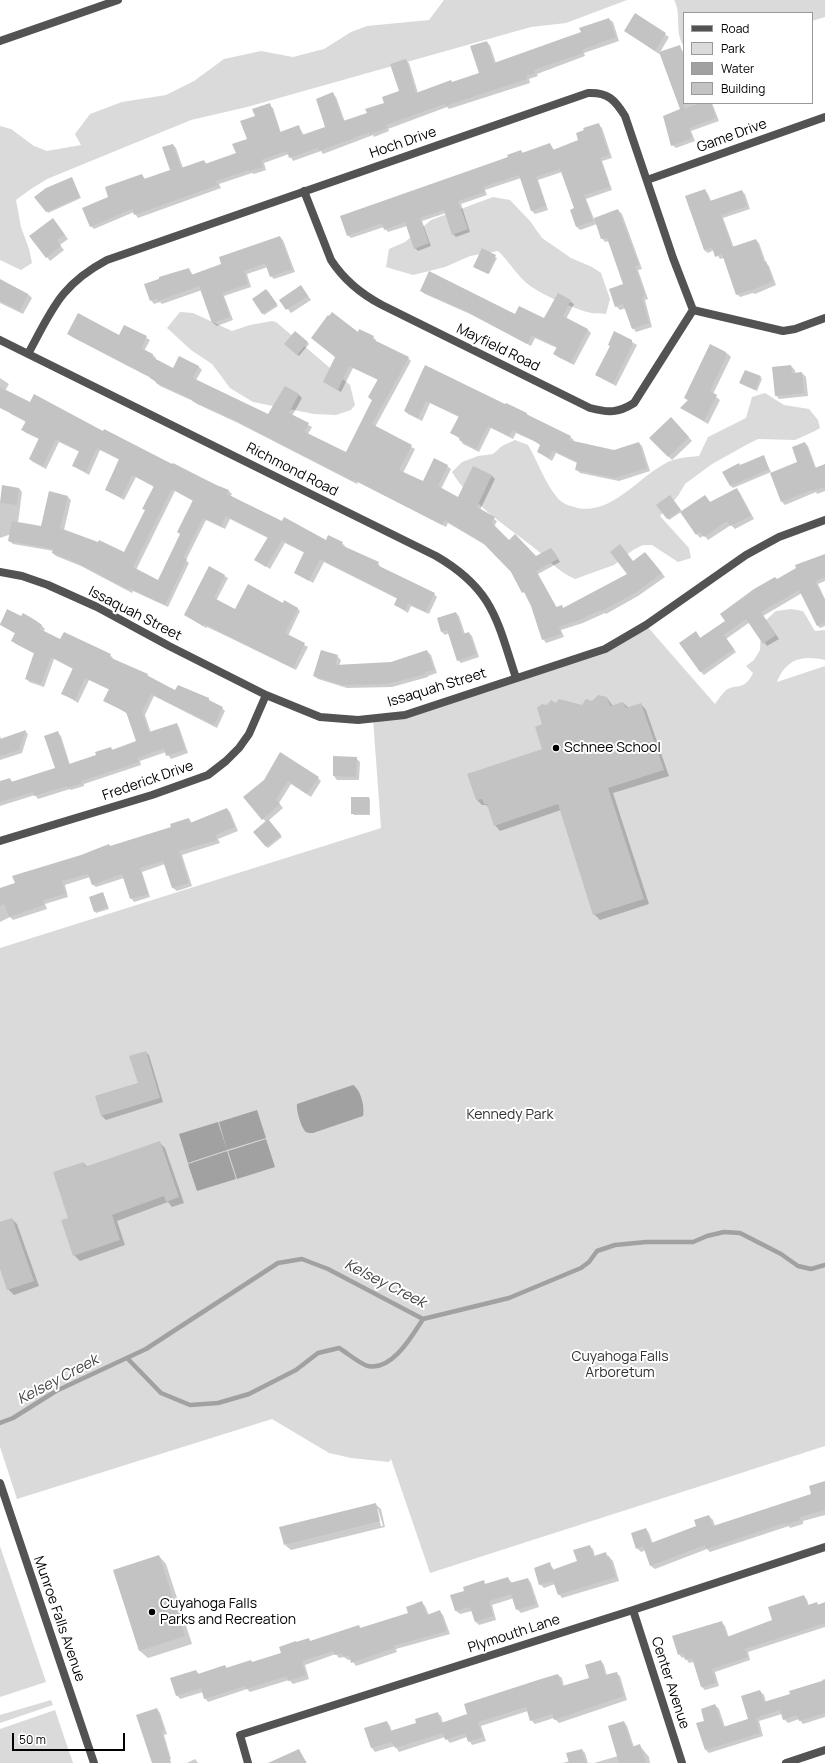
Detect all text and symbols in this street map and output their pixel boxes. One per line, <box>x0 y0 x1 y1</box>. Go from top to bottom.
legend <box>683 12 813 104</box>
text: Road <box>721 20 749 37</box>
text: Park <box>721 40 745 57</box>
text: Water <box>721 60 754 77</box>
text: Building <box>721 80 765 97</box>
street label: Game Drive <box>695 116 769 156</box>
street label: Hoch Drive <box>367 124 439 162</box>
street label: Mayfield Road <box>454 321 542 375</box>
street label: Richmond Road <box>243 440 341 500</box>
street label: Issaquah Street <box>86 583 184 645</box>
street label: Issaquah Street <box>386 665 488 711</box>
place label: Schnee School <box>564 740 661 756</box>
marker: Schnee School <box>551 743 561 753</box>
street label: Frederick Drive <box>100 758 196 804</box>
park label: Kennedy Park <box>467 1107 553 1123</box>
water label: Kelsey Creek <box>341 1256 429 1312</box>
park label: Cuyahoga Falls Arboretum <box>571 1349 669 1382</box>
water label: Kelsey Creek <box>15 1351 101 1409</box>
street label: Munroe Falls Avenue <box>30 1554 88 1684</box>
place label: Cuyahoga Falls Parks and Recreation <box>160 1596 296 1628</box>
marker: Cuyahoga Falls Parks and Recreation <box>147 1607 157 1617</box>
street label: Plymouth Lane <box>466 1611 562 1657</box>
street label: Center Avenue <box>647 1635 693 1731</box>
scale bar <box>14 1725 127 1751</box>
text: 50 m <box>19 1731 46 1748</box>

